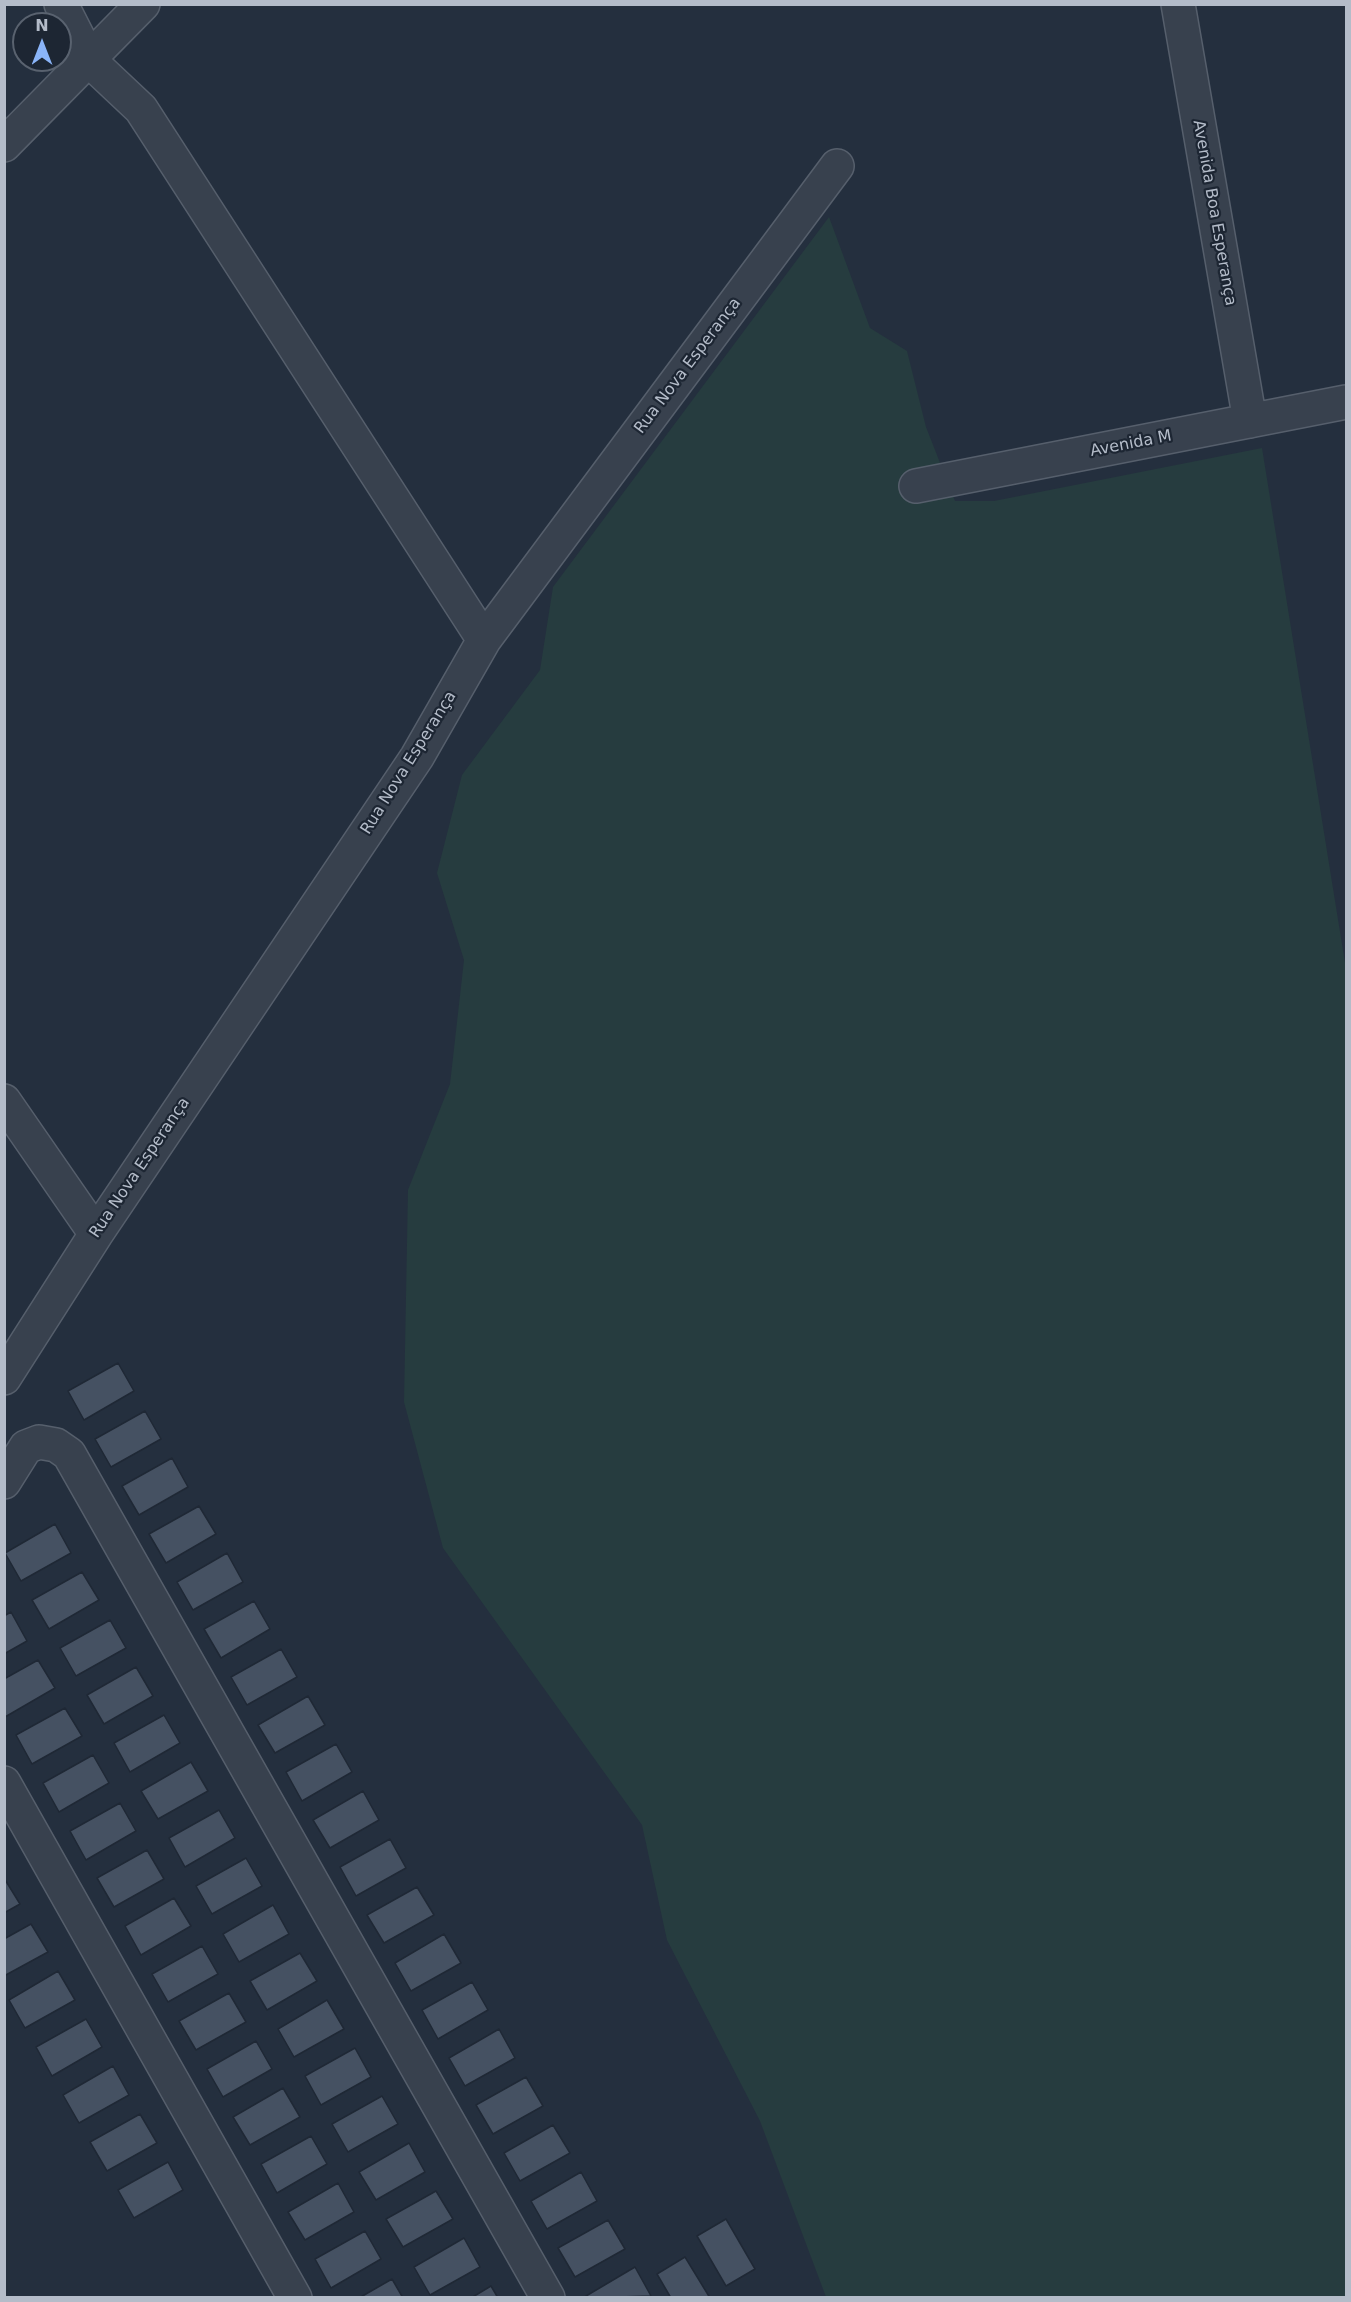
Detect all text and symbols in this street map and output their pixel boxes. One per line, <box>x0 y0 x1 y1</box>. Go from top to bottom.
north arrow <box>12 12 72 72</box>
text: N <box>35 16 49 35</box>
street label: Avenida Boa Esperança <box>1188 119 1240 307</box>
street label: Rua Nova Esperança <box>631 294 745 438</box>
street label: Avenida M <box>1089 427 1173 461</box>
street label: Rua Nova Esperança <box>357 688 461 838</box>
street label: Rua Nova Esperança <box>86 1094 194 1242</box>

